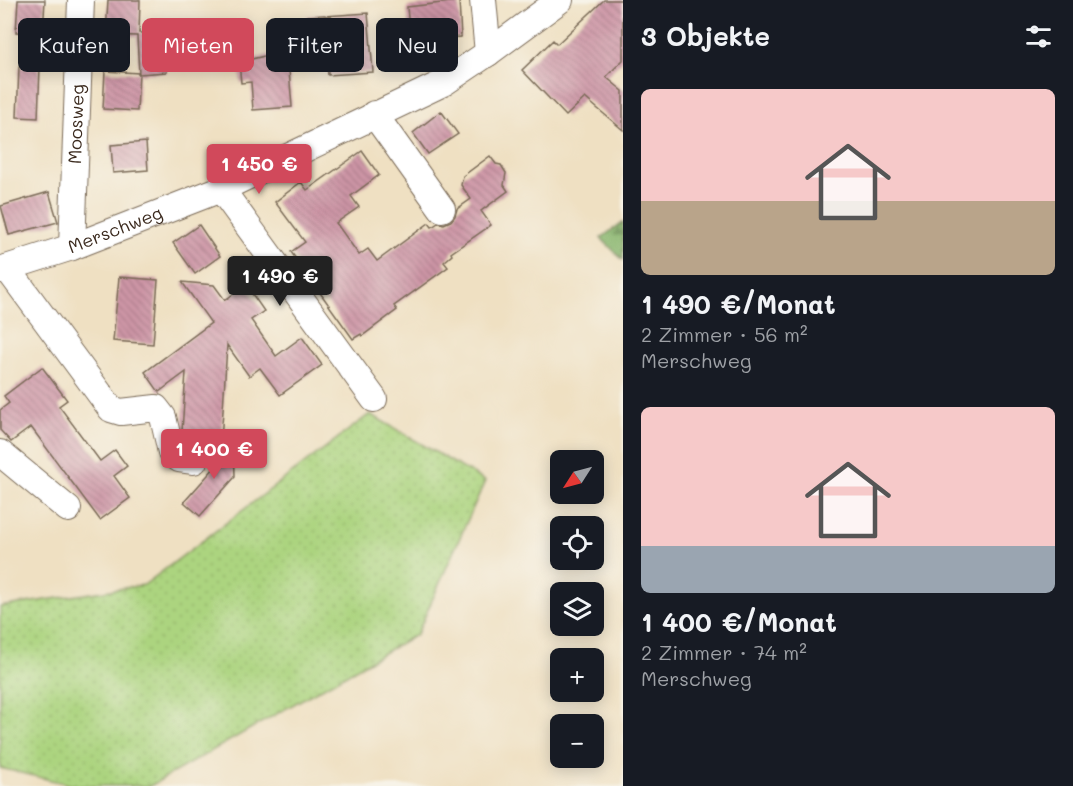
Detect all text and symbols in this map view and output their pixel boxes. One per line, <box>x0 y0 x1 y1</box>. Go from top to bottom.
chip: Kaufen <box>18 18 130 72</box>
chip: Mieten <box>142 18 254 72</box>
chip: Filter <box>266 18 364 72</box>
chip: Neu <box>376 18 458 72</box>
text: 3 Objekte <box>641 19 770 53</box>
icon: filters <box>1022 20 1055 53</box>
street label: Moosweg <box>62 84 89 164</box>
icon: home <box>794 128 902 236</box>
pin: 1 450 € <box>204 144 314 195</box>
text: 1 450 € <box>221 150 297 176</box>
street label: Merschweg <box>64 200 166 258</box>
pin: 1 490 € <box>225 256 335 307</box>
text: 1 490 € <box>241 262 319 288</box>
text: 1 490 €/Monat <box>641 287 836 321</box>
text: 2 Zimmer · 56 m² <box>641 321 808 347</box>
text: Merschweg <box>641 347 752 373</box>
pin: 1 400 € <box>159 429 269 480</box>
text: 1 400 € <box>175 435 253 461</box>
icon: home <box>794 446 902 554</box>
north arrow <box>550 450 604 504</box>
map controls <box>550 450 604 768</box>
button: locate <box>550 516 604 570</box>
button: layers <box>550 582 604 636</box>
text: 1 400 €/Monat <box>641 605 837 639</box>
text: 2 Zimmer · 74 m² <box>641 639 807 665</box>
button: + <box>550 648 604 702</box>
text: Merschweg <box>641 665 752 691</box>
button: − <box>550 714 604 768</box>

